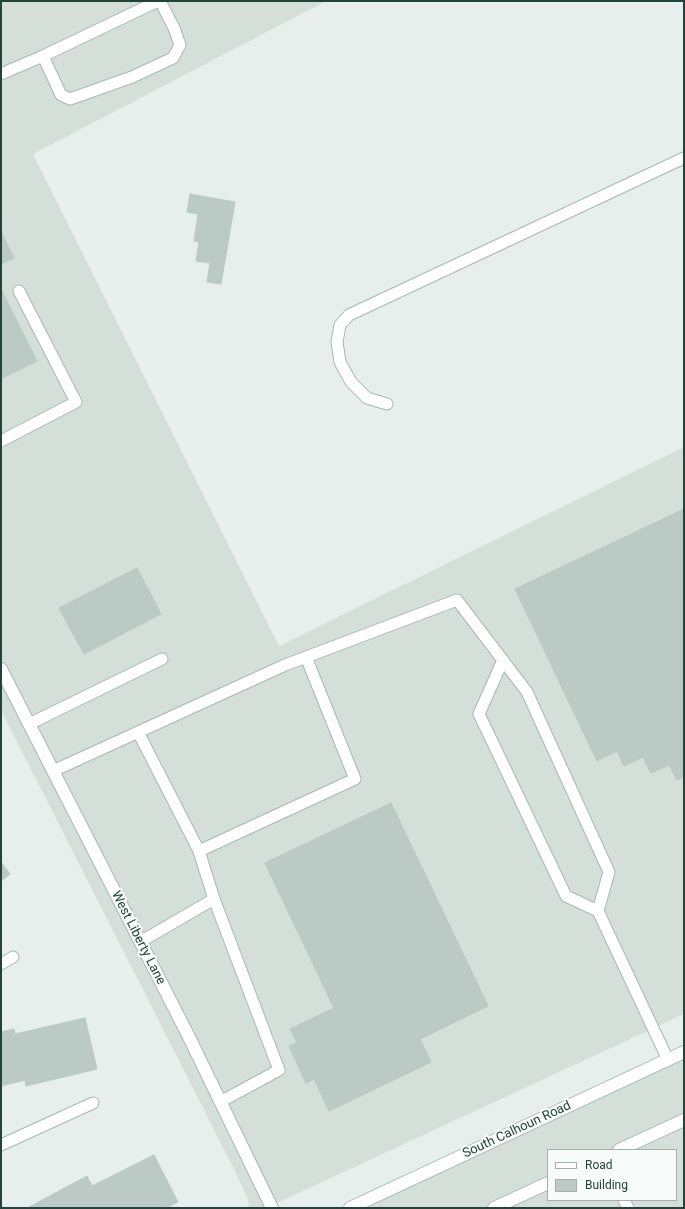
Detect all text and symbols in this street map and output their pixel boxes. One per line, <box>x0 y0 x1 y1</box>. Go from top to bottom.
street label: West Liberty Lane <box>108 888 168 988</box>
street label: South Calhoun Road <box>460 1098 574 1162</box>
legend <box>547 1149 677 1201</box>
text: Road <box>585 1158 613 1172</box>
text: Building <box>585 1178 628 1192</box>

